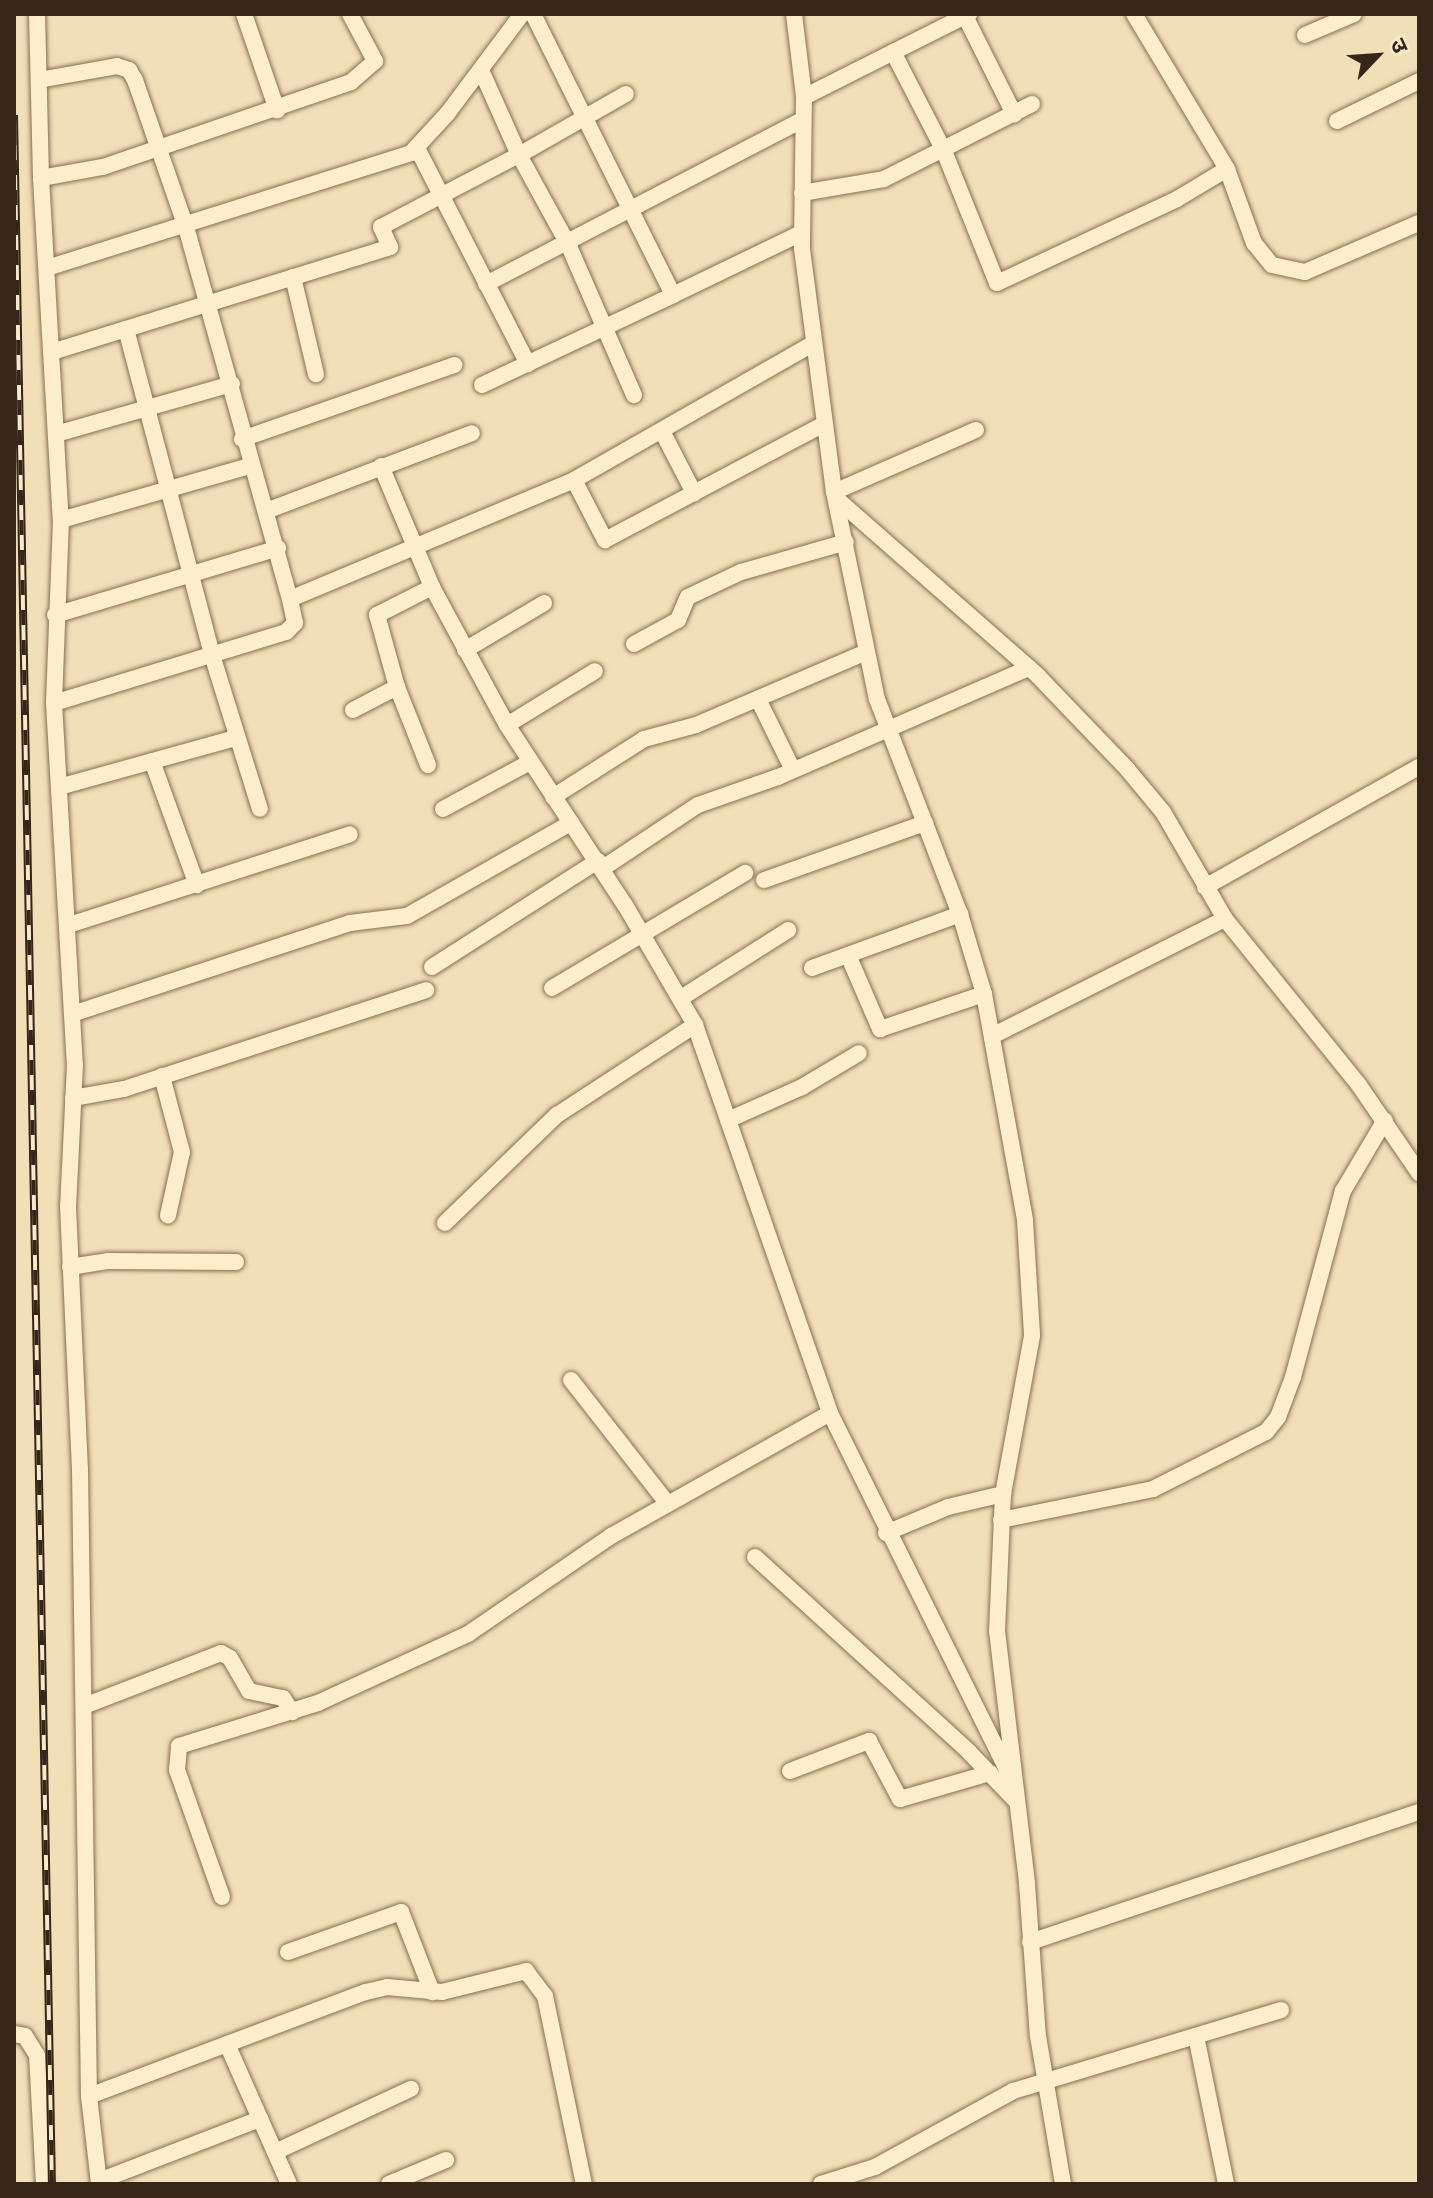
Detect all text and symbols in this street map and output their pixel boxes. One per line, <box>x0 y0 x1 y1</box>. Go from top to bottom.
north arrow <box>1337 16 1417 96</box>
text: उ <box>1385 35 1413 57</box>

